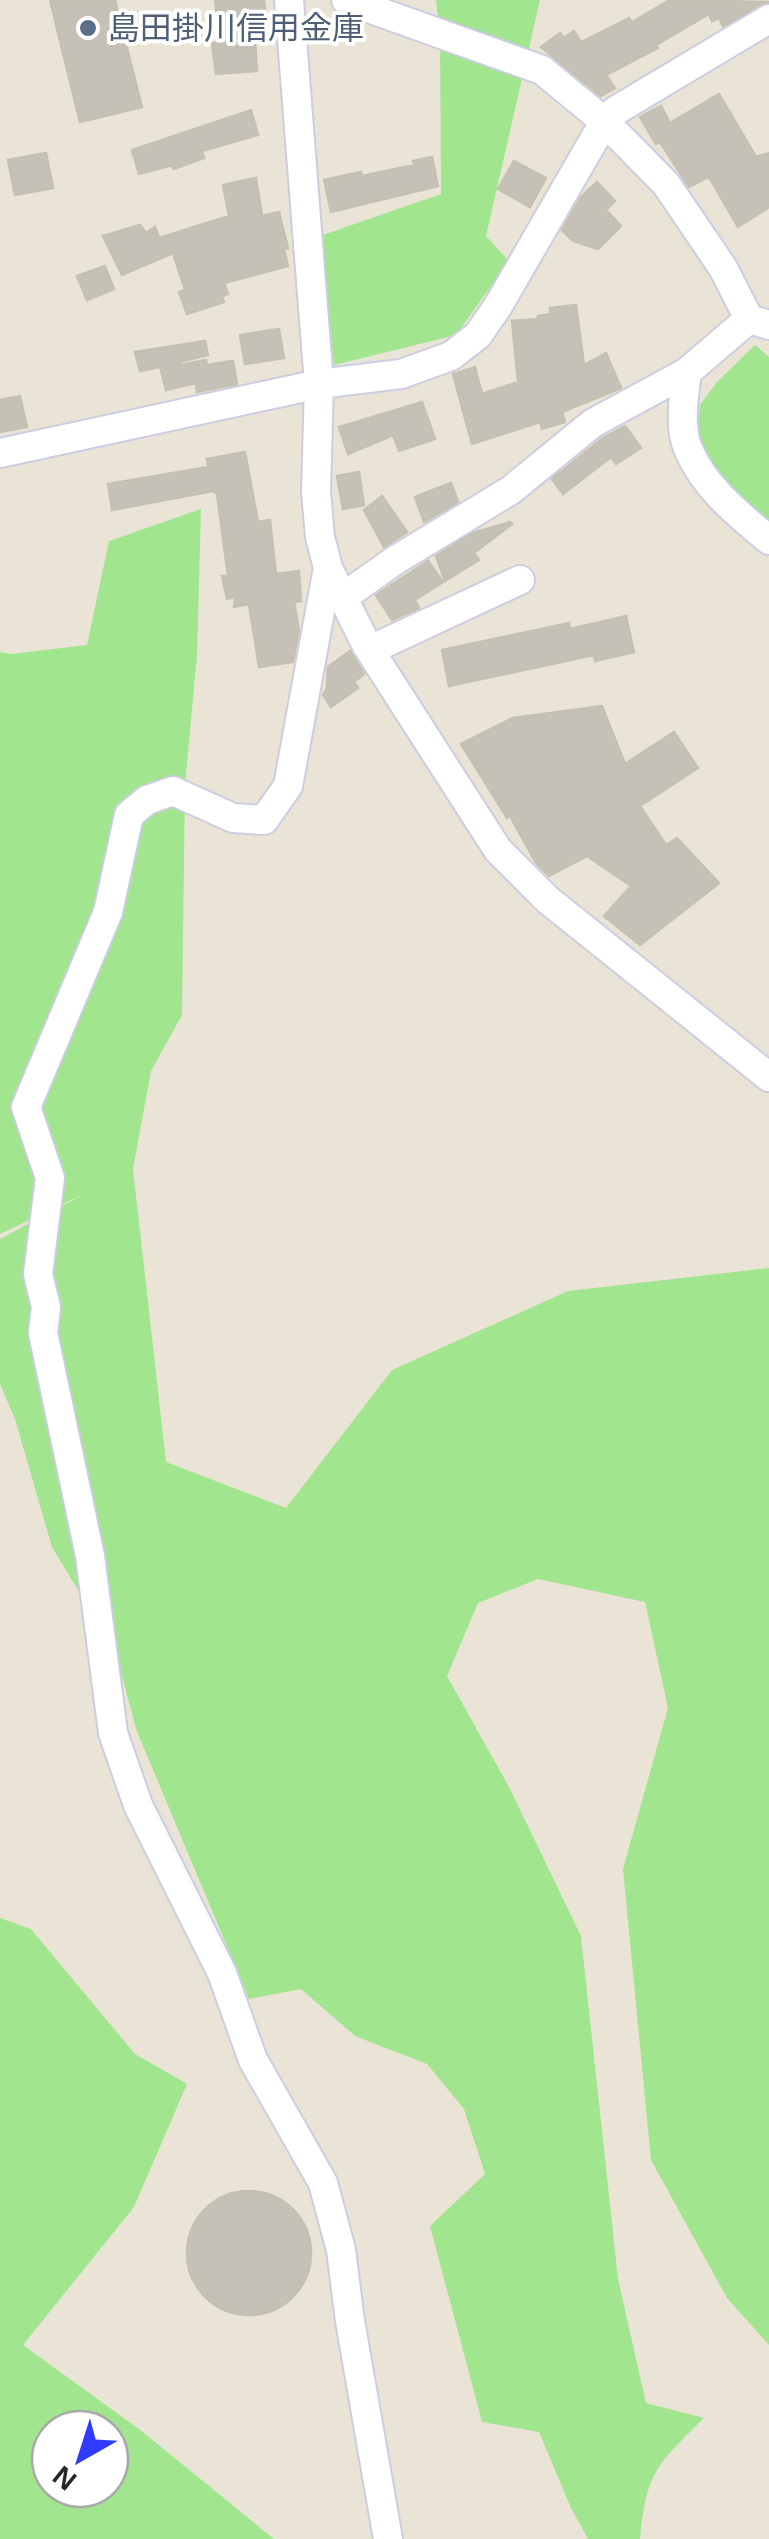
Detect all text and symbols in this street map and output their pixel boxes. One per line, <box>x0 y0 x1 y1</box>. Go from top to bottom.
place label: 島田掛川信用金庫 <box>108 10 364 46</box>
marker: 島田掛川信用金庫 <box>77 17 99 39</box>
north arrow <box>30 2409 130 2509</box>
text: N <box>47 2460 82 2496</box>

